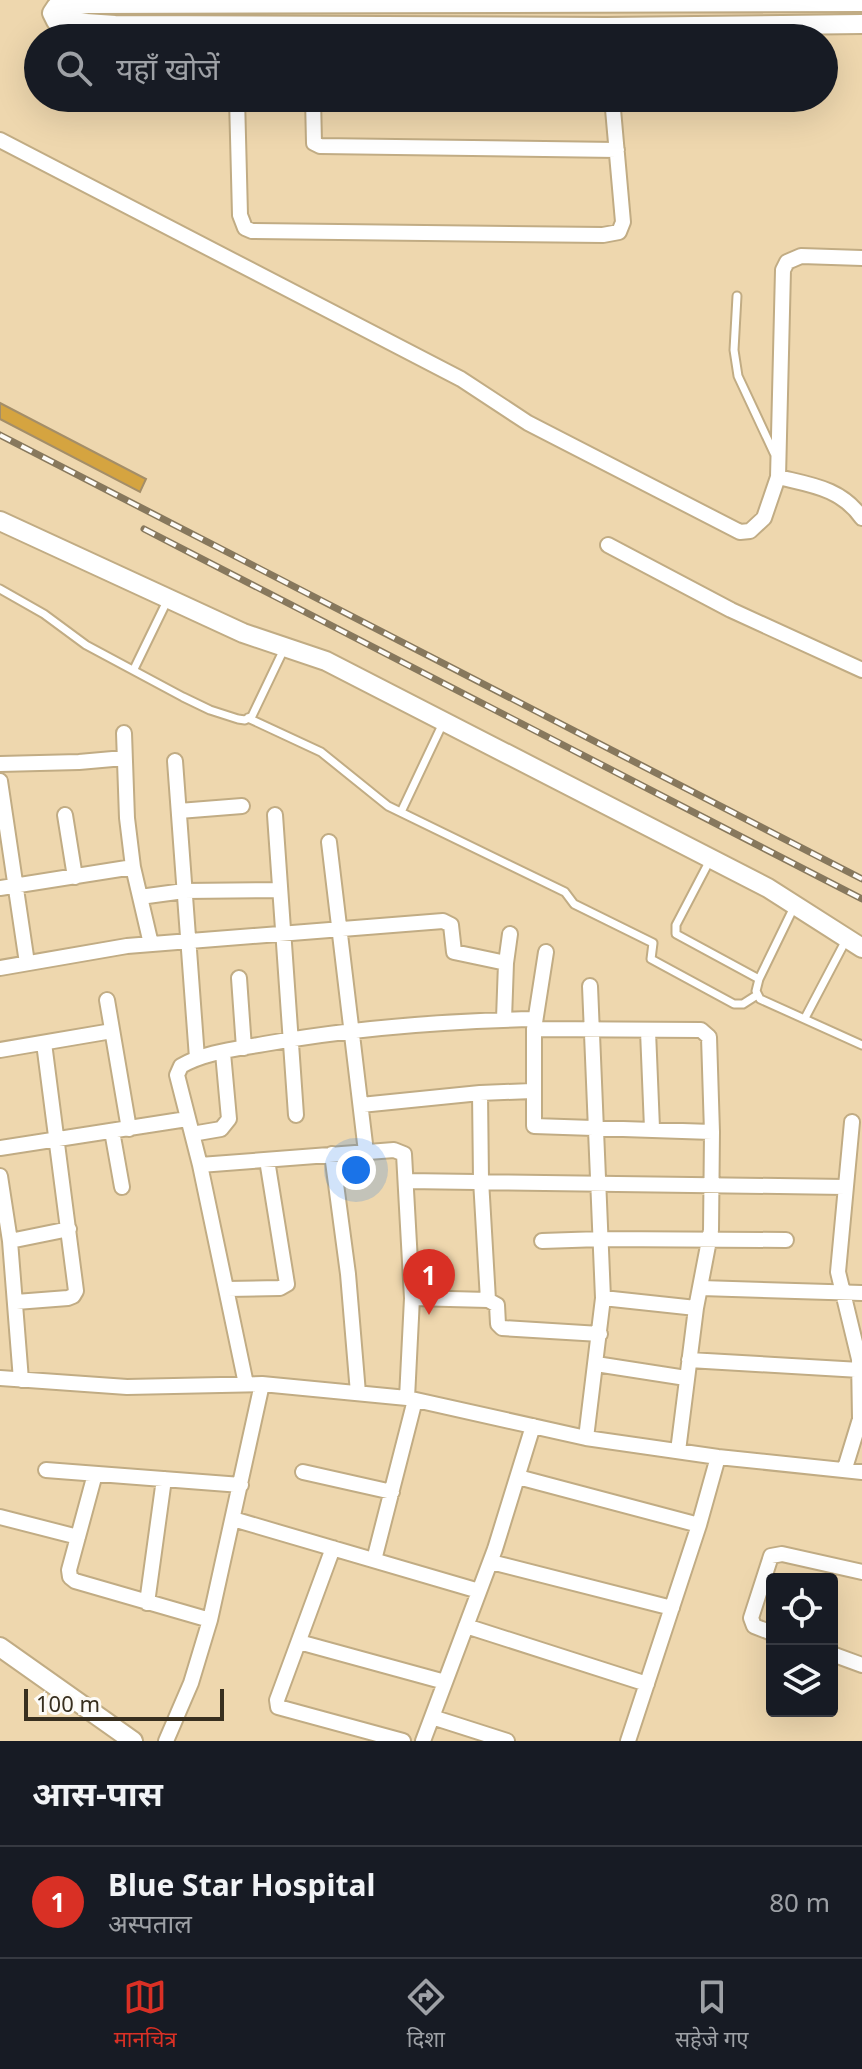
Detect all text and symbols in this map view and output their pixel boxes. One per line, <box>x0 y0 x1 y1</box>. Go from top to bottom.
search box <box>24 24 838 112</box>
icon: search <box>52 46 96 90</box>
text: यहाँ खोजें <box>116 48 219 89</box>
your location <box>336 1150 376 1190</box>
pin: 1 <box>403 1249 455 1315</box>
map controls <box>766 1573 838 1717</box>
button: locate <box>766 1573 838 1645</box>
button: layers <box>766 1645 838 1717</box>
scale bar <box>24 1685 224 1721</box>
text: 100 m <box>36 1688 100 1718</box>
text: आस-पास <box>32 1770 163 1816</box>
text: Blue Star Hospital <box>108 1864 375 1905</box>
text: 1 <box>51 1884 65 1920</box>
text: 80 m <box>769 1884 830 1920</box>
text: अस्पताल <box>108 1905 192 1941</box>
tab: मानचित्र <box>114 1975 177 2053</box>
tab: दिशा <box>404 1975 448 2053</box>
tab: सहेजे गए <box>675 1975 748 2053</box>

